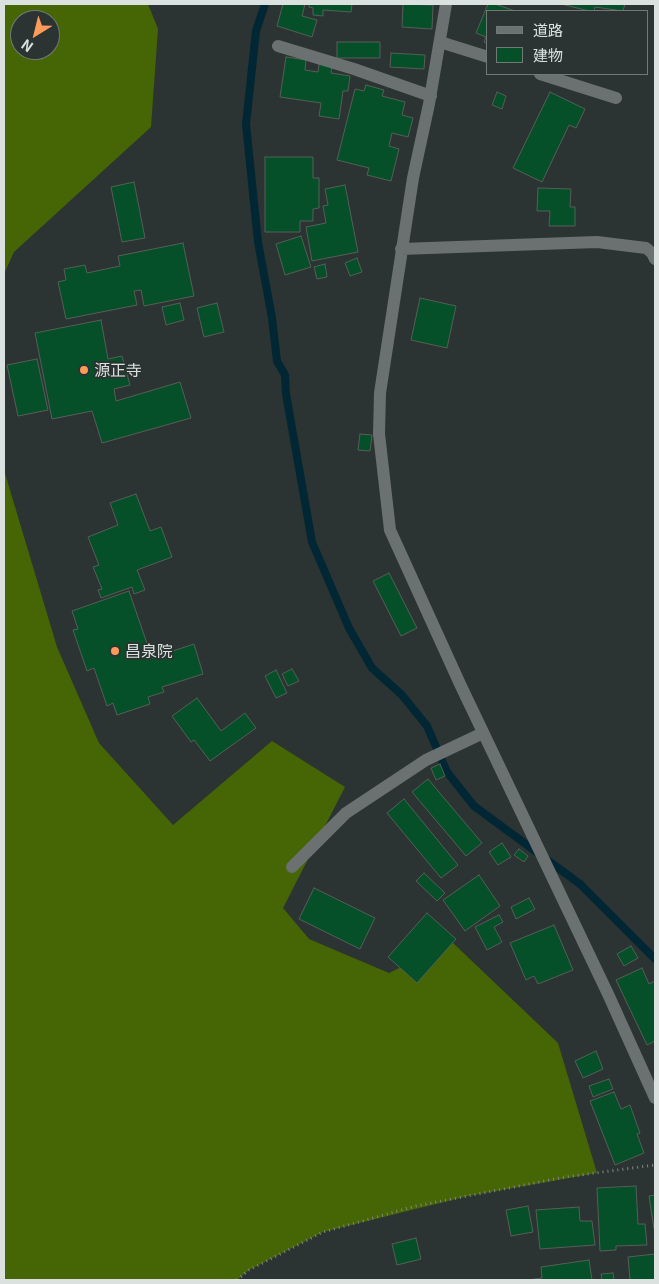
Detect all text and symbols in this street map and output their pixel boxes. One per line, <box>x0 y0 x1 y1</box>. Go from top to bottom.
north arrow <box>10 10 60 60</box>
legend <box>487 10 649 75</box>
text: 道路 <box>533 19 563 40</box>
text: N <box>17 35 37 58</box>
text: 建物 <box>533 44 563 65</box>
place label: 源正寺 <box>94 360 142 380</box>
marker: 源正寺 <box>78 364 90 376</box>
place label: 昌泉院 <box>125 641 173 661</box>
marker: 昌泉院 <box>109 645 121 657</box>

